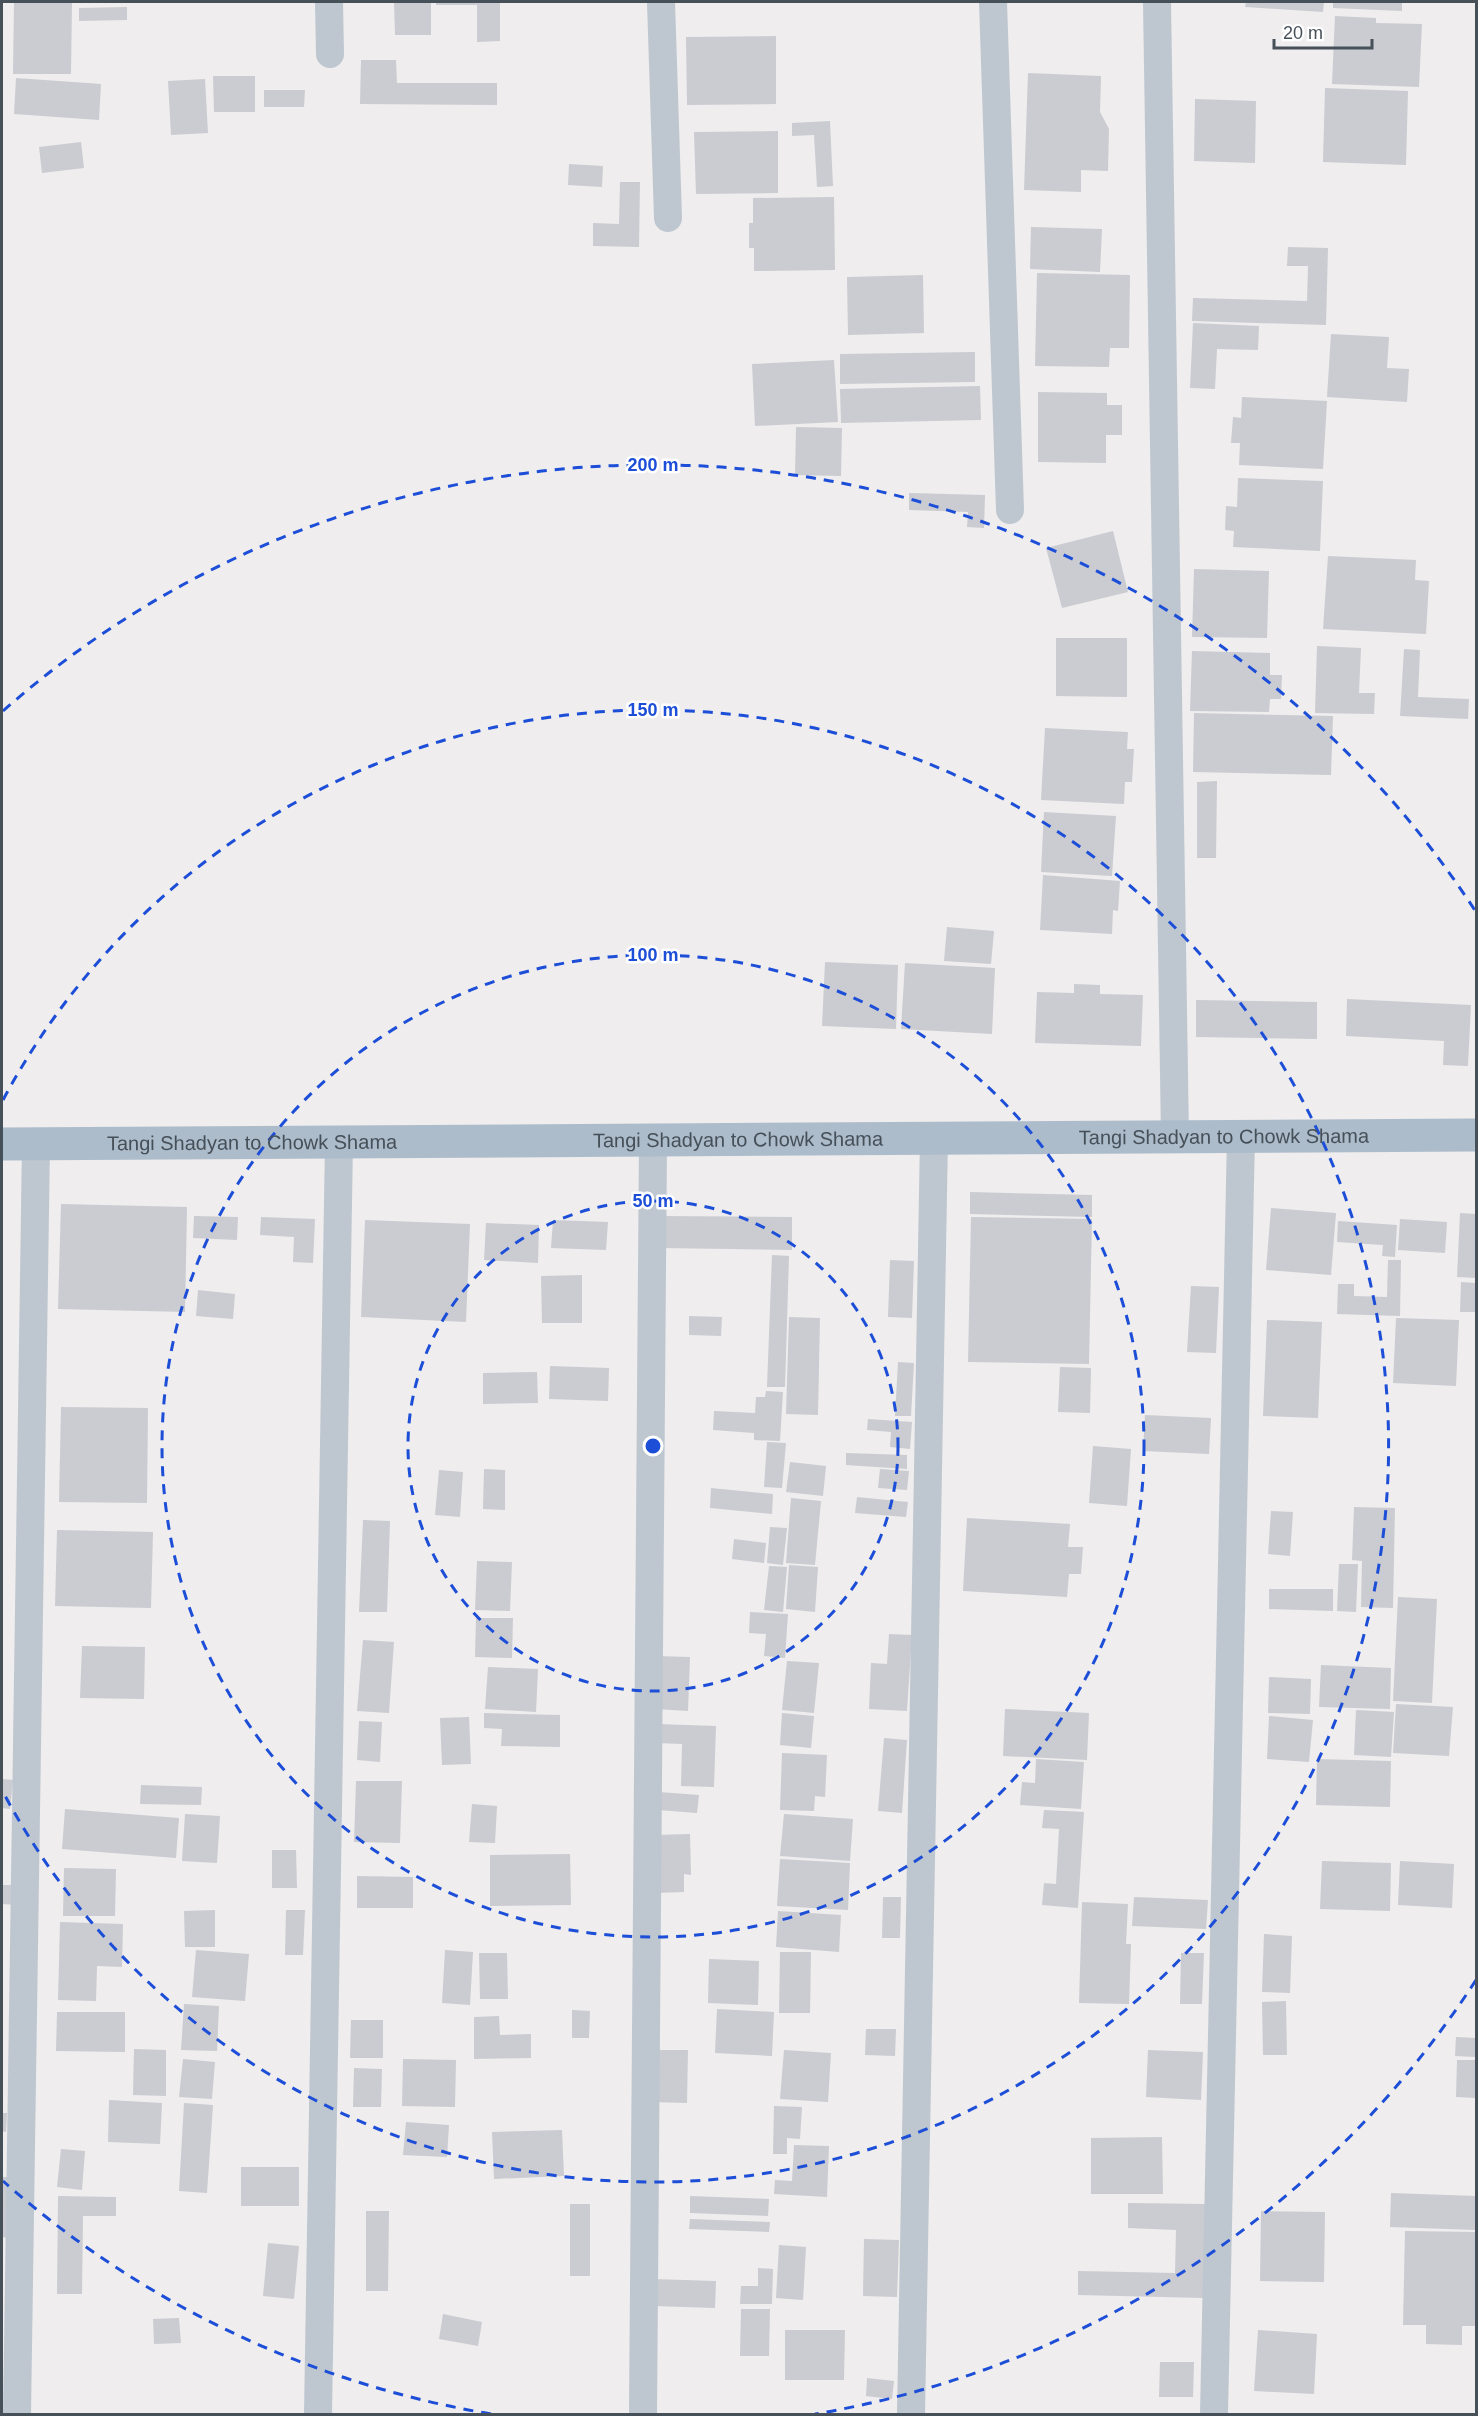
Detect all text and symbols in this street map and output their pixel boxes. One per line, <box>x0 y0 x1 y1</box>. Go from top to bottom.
scale bar <box>1274 12 1372 50</box>
text: 20 m <box>1283 23 1323 43</box>
text: 200 m <box>627 455 679 475</box>
text: 150 m <box>627 700 679 720</box>
text: 100 m <box>627 945 679 965</box>
street label: Tangi Shadyan to Chowk Shama <box>1079 1125 1370 1148</box>
street label: Tangi Shadyan to Chowk Shama <box>593 1128 884 1151</box>
street label: Tangi Shadyan to Chowk Shama <box>107 1131 398 1154</box>
text: 50 m <box>632 1191 674 1211</box>
centre of rings <box>643 1436 663 1456</box>

